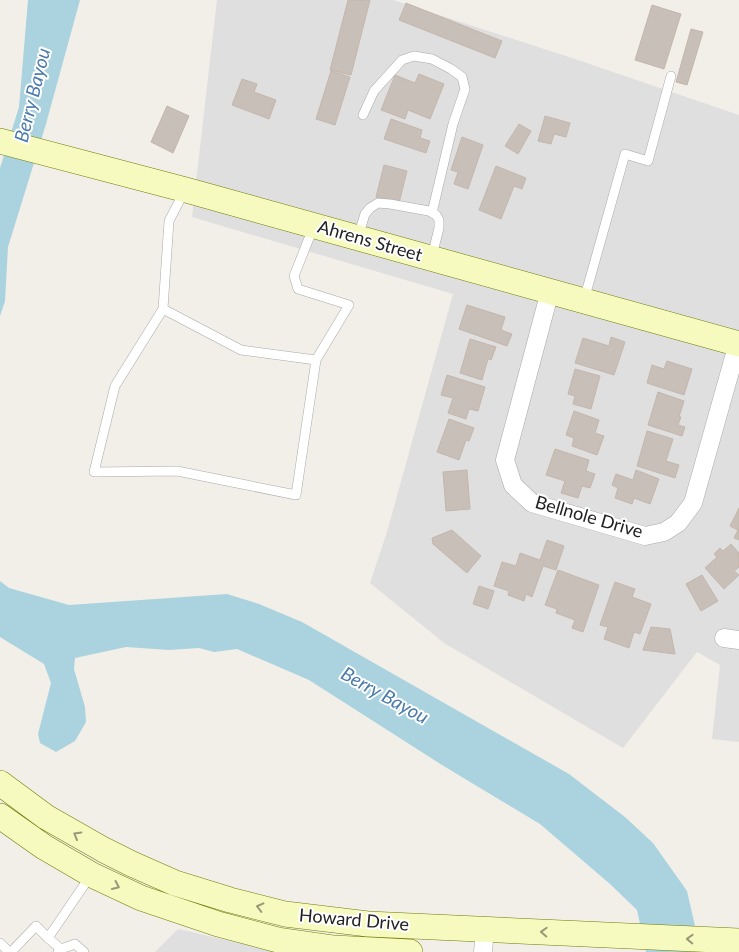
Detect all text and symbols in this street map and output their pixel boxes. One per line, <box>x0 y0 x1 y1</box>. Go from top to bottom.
water label: Berry Bayou <box>9 45 54 144</box>
street label: Ahrens Street <box>315 215 426 266</box>
street label: Bellnole Drive <box>533 490 646 542</box>
water label: Berry Bayou <box>338 661 433 728</box>
one-way arrow <box>74 831 83 841</box>
one-way arrow <box>111 880 120 891</box>
one-way arrow <box>256 902 265 913</box>
street label: Howard Drive <box>298 903 410 935</box>
one-way arrow <box>539 927 547 938</box>
one-way arrow <box>686 934 694 945</box>

